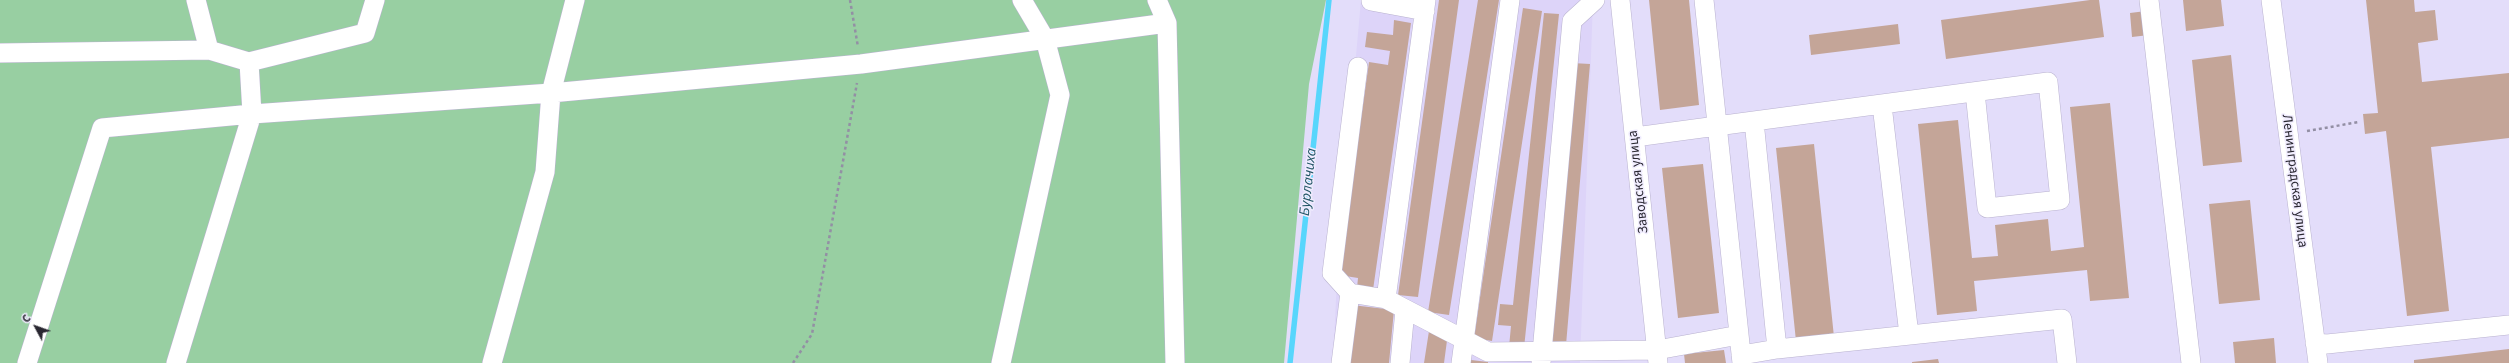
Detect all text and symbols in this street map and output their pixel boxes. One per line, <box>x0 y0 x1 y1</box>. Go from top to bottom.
street label: Ленинградская улица <box>2277 113 2311 249</box>
street label: Заводская улица <box>1625 129 1653 235</box>
water label: Бурлачиха <box>1296 147 1322 217</box>
north arrow <box>16 307 56 347</box>
text: С <box>19 311 34 326</box>

